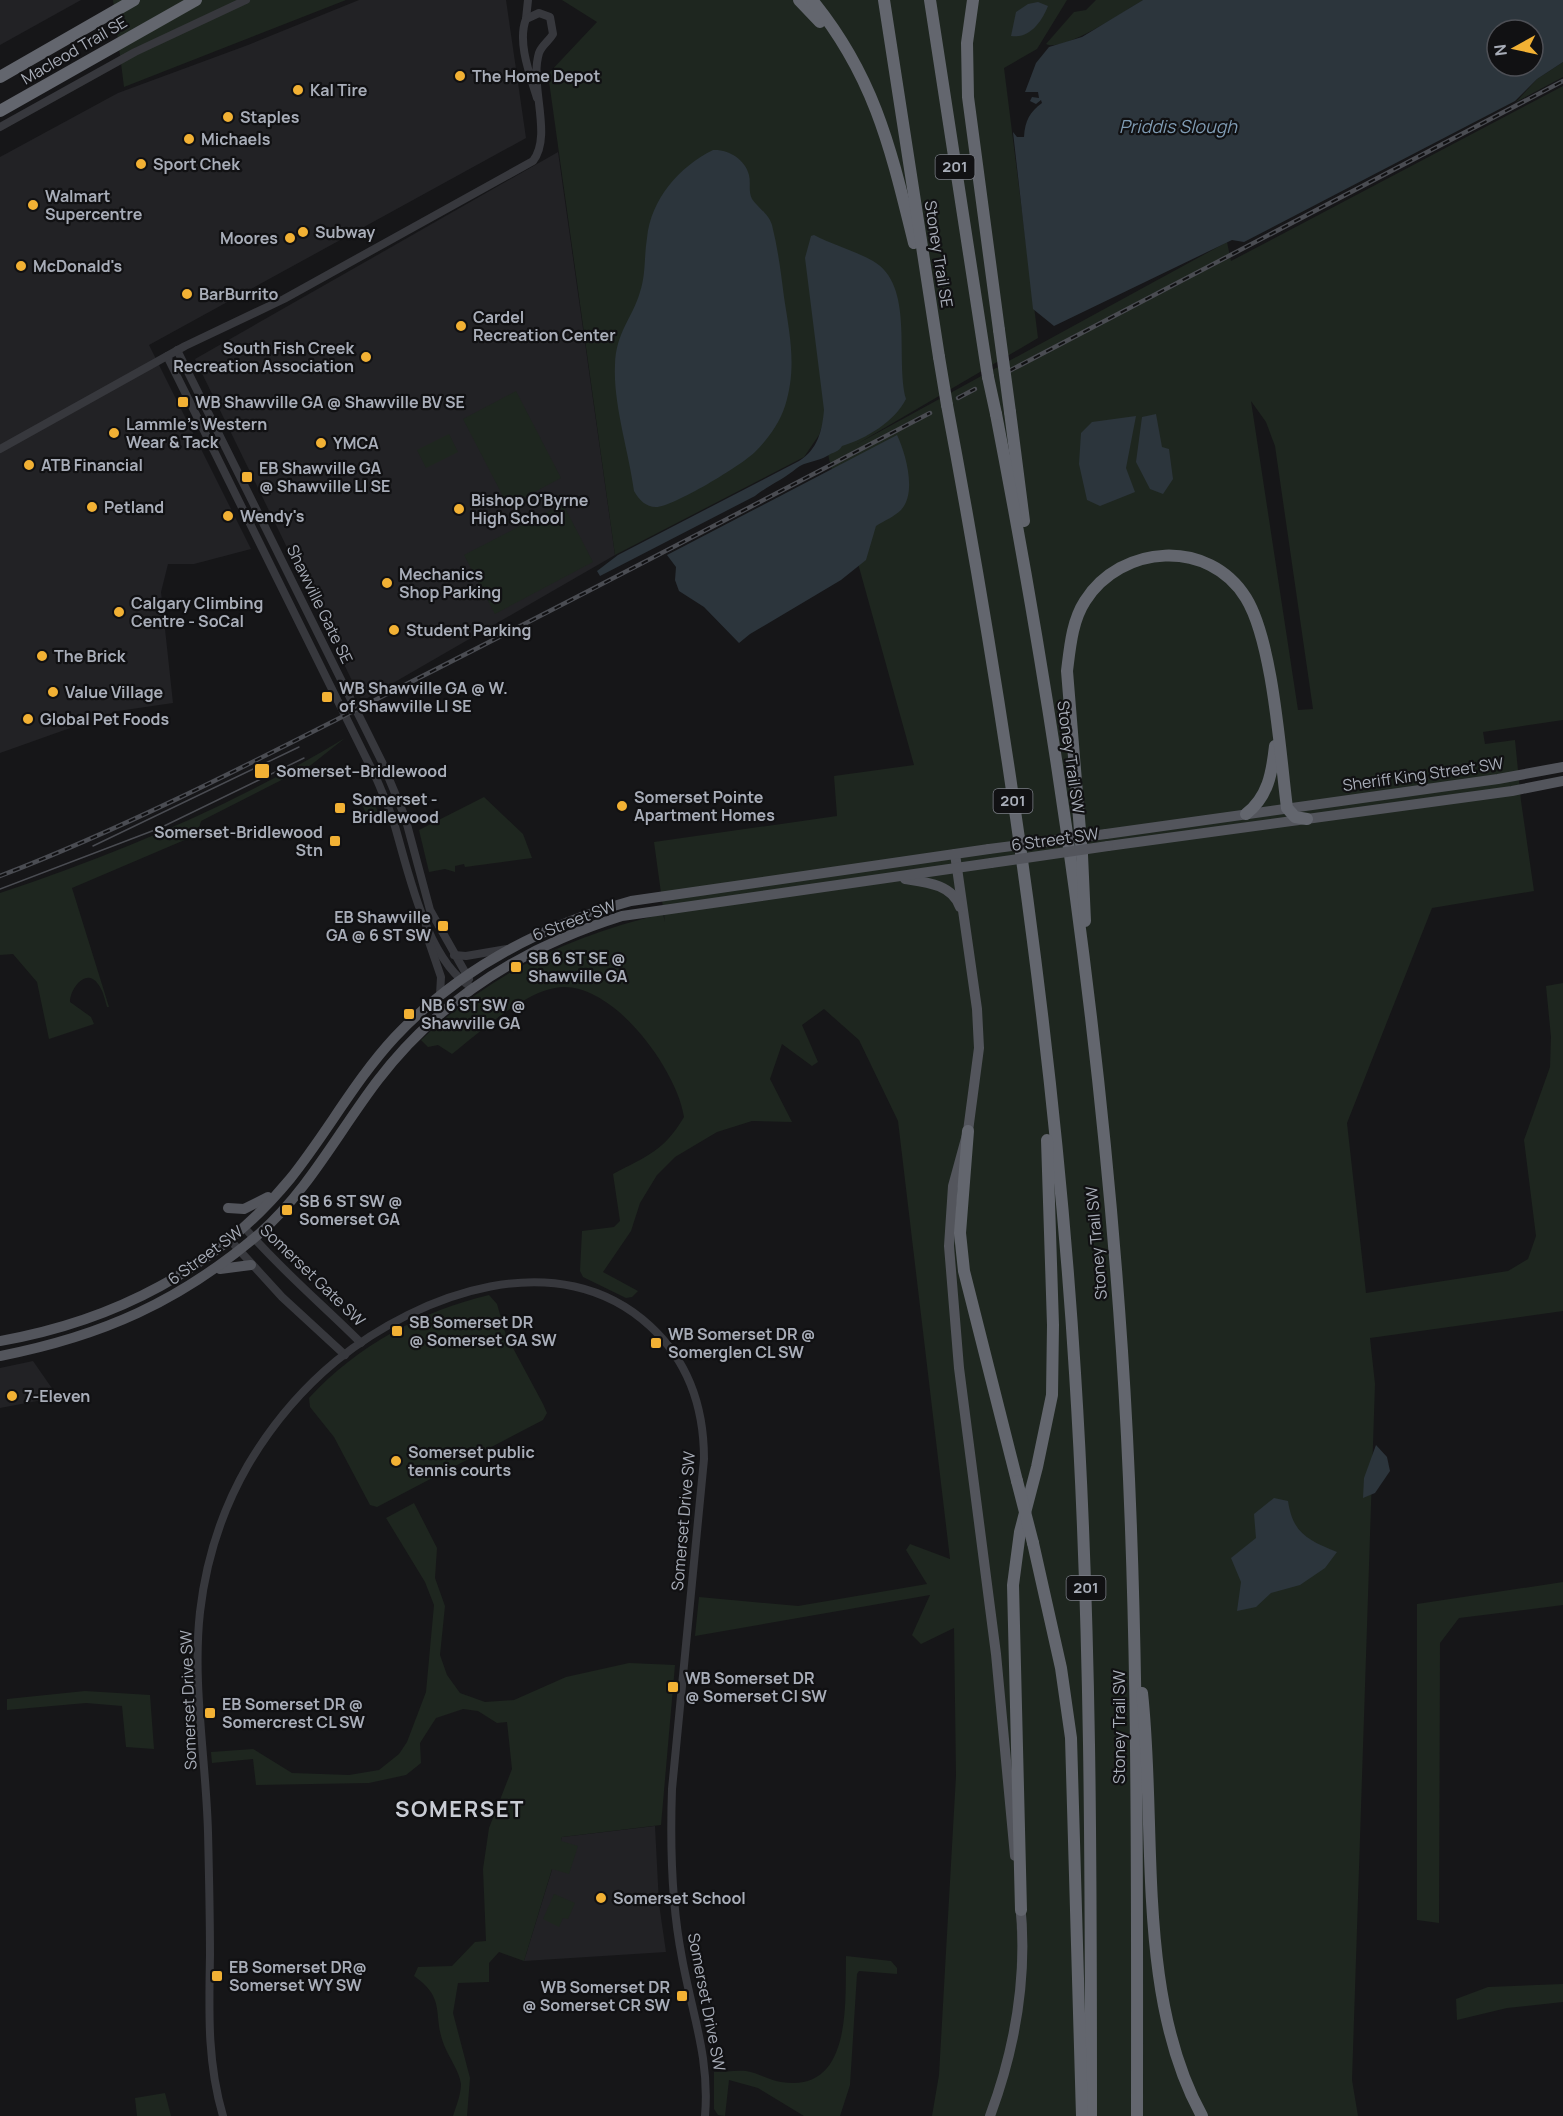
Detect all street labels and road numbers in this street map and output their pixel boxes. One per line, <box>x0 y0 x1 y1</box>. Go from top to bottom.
street label: Macleod Trail SE <box>17 11 131 89</box>
road number: 201 <box>936 155 974 179</box>
street label: Stoney Trail SE <box>920 199 958 309</box>
street label: Shawville Gate SE <box>282 541 358 667</box>
street label: Stoney Trail SW <box>1052 699 1090 815</box>
street label: Sheriff King Street SW <box>1341 752 1505 796</box>
road number: 201 <box>994 789 1032 813</box>
street label: 6 Street SW <box>1010 822 1100 856</box>
street label: 6 Street SW <box>529 894 619 946</box>
street label: Stoney Trail SW <box>1080 1185 1112 1301</box>
street label: Somerset Gate SW <box>256 1219 370 1331</box>
street label: 6 Street SW <box>163 1220 247 1290</box>
street label: Somerset Drive SW <box>666 1450 700 1592</box>
road number: 201 <box>1066 1576 1106 1600</box>
street label: Somerset Drive SW <box>175 1630 201 1770</box>
street label: Stoney Trail SW <box>1108 1670 1130 1784</box>
street label: Somerset Drive SW <box>683 1931 731 2073</box>

